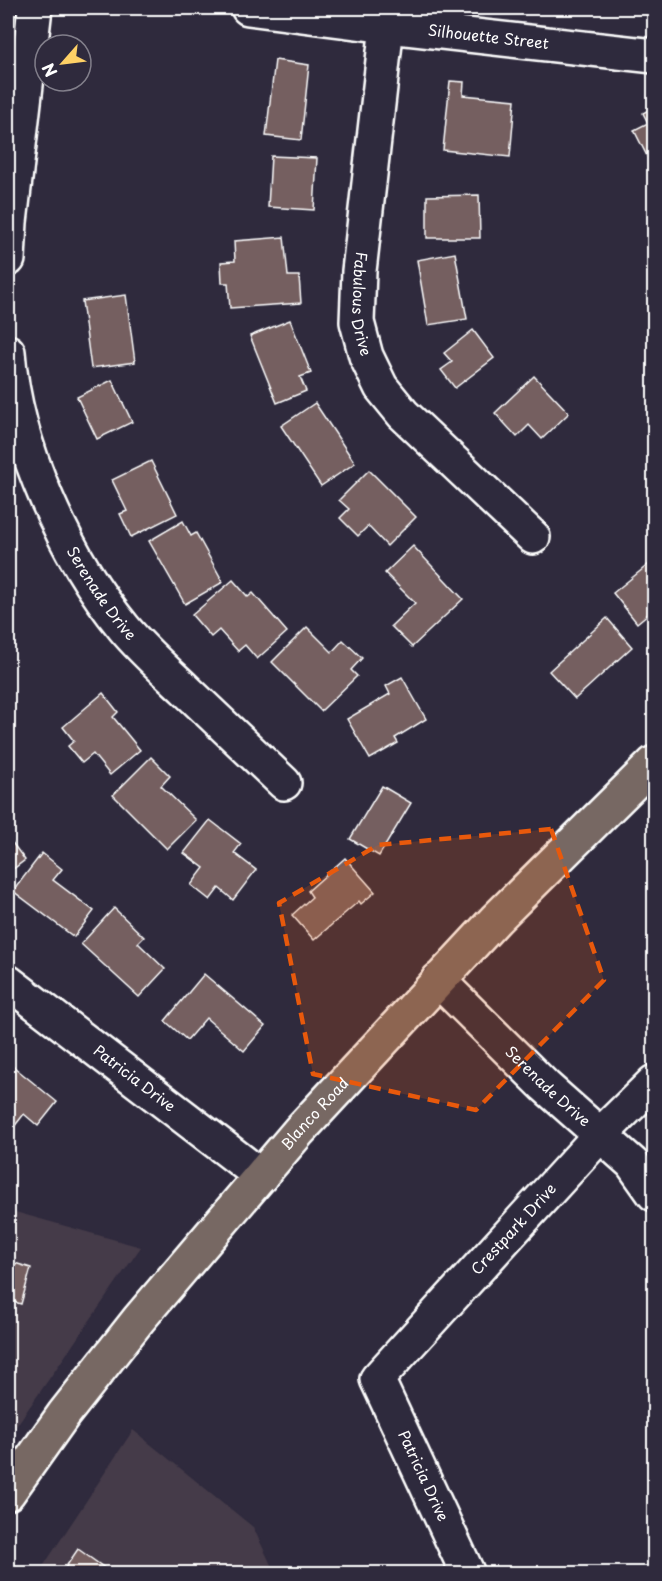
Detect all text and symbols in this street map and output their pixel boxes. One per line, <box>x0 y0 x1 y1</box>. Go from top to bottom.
street label: Silhouette Street <box>427 18 550 54</box>
north arrow <box>33 33 93 93</box>
text: N <box>35 59 62 82</box>
street label: Fabulous Drive <box>347 251 379 358</box>
street label: Serenade Drive <box>62 542 142 645</box>
street label: Patricia Drive <box>89 1039 181 1117</box>
street label: Serenade Drive <box>501 1040 596 1131</box>
street label: Blanco Road <box>275 1072 353 1155</box>
street label: Crestpark Drive <box>465 1177 561 1279</box>
street label: Patricia Drive <box>393 1426 456 1525</box>

